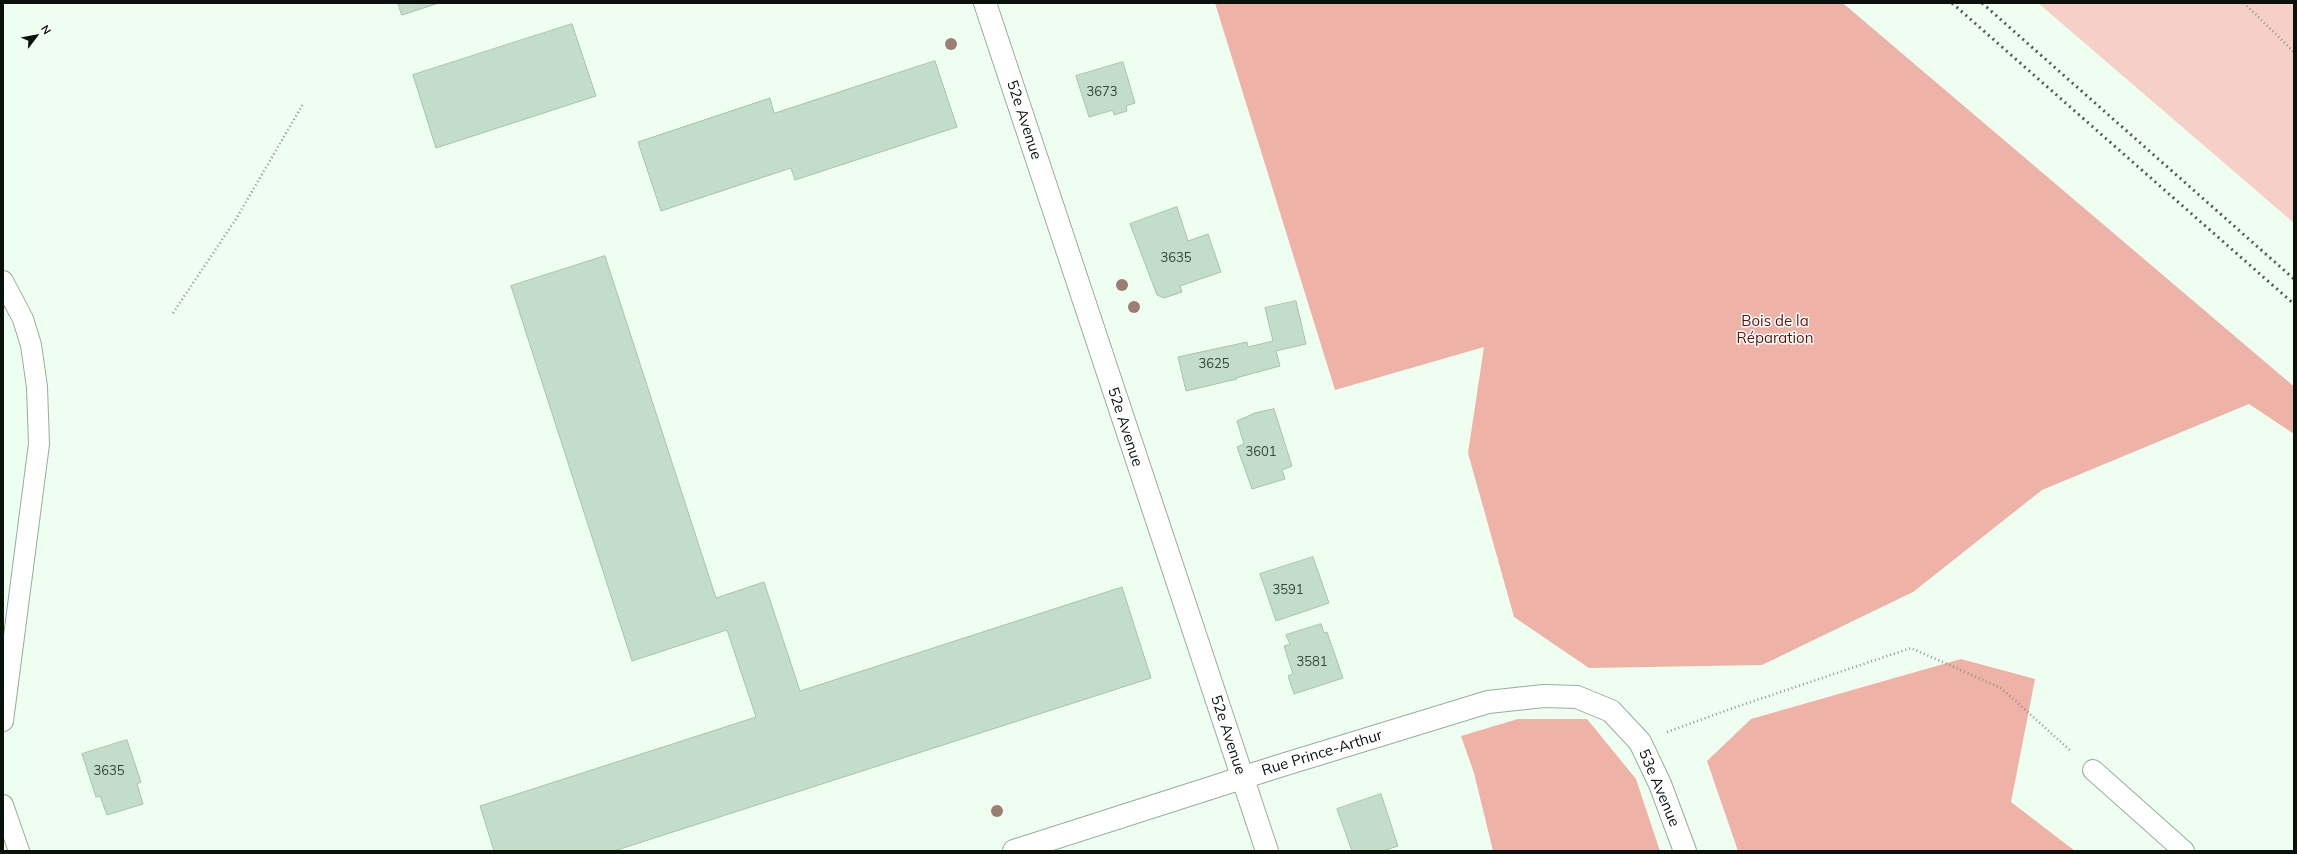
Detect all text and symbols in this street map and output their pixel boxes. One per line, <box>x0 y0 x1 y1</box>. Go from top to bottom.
north arrow <box>16 16 56 56</box>
text: N <box>38 22 54 37</box>
street label: 52e Avenue <box>1003 78 1045 162</box>
house number: 3673 <box>1086 84 1118 100</box>
house number: 3635 <box>1160 250 1192 266</box>
park label: Bois de la Réparation <box>1737 312 1813 347</box>
house number: 3625 <box>1198 356 1230 372</box>
street label: 52e Avenue <box>1104 385 1146 469</box>
house number: 3601 <box>1245 444 1277 460</box>
house number: 3591 <box>1272 582 1304 598</box>
house number: 3581 <box>1296 654 1328 670</box>
street label: 52e Avenue <box>1207 693 1249 777</box>
street label: Rue Prince-Arthur <box>1259 726 1385 780</box>
street label: 53e Avenue <box>1635 747 1683 829</box>
house number: 3635 <box>93 763 125 779</box>

